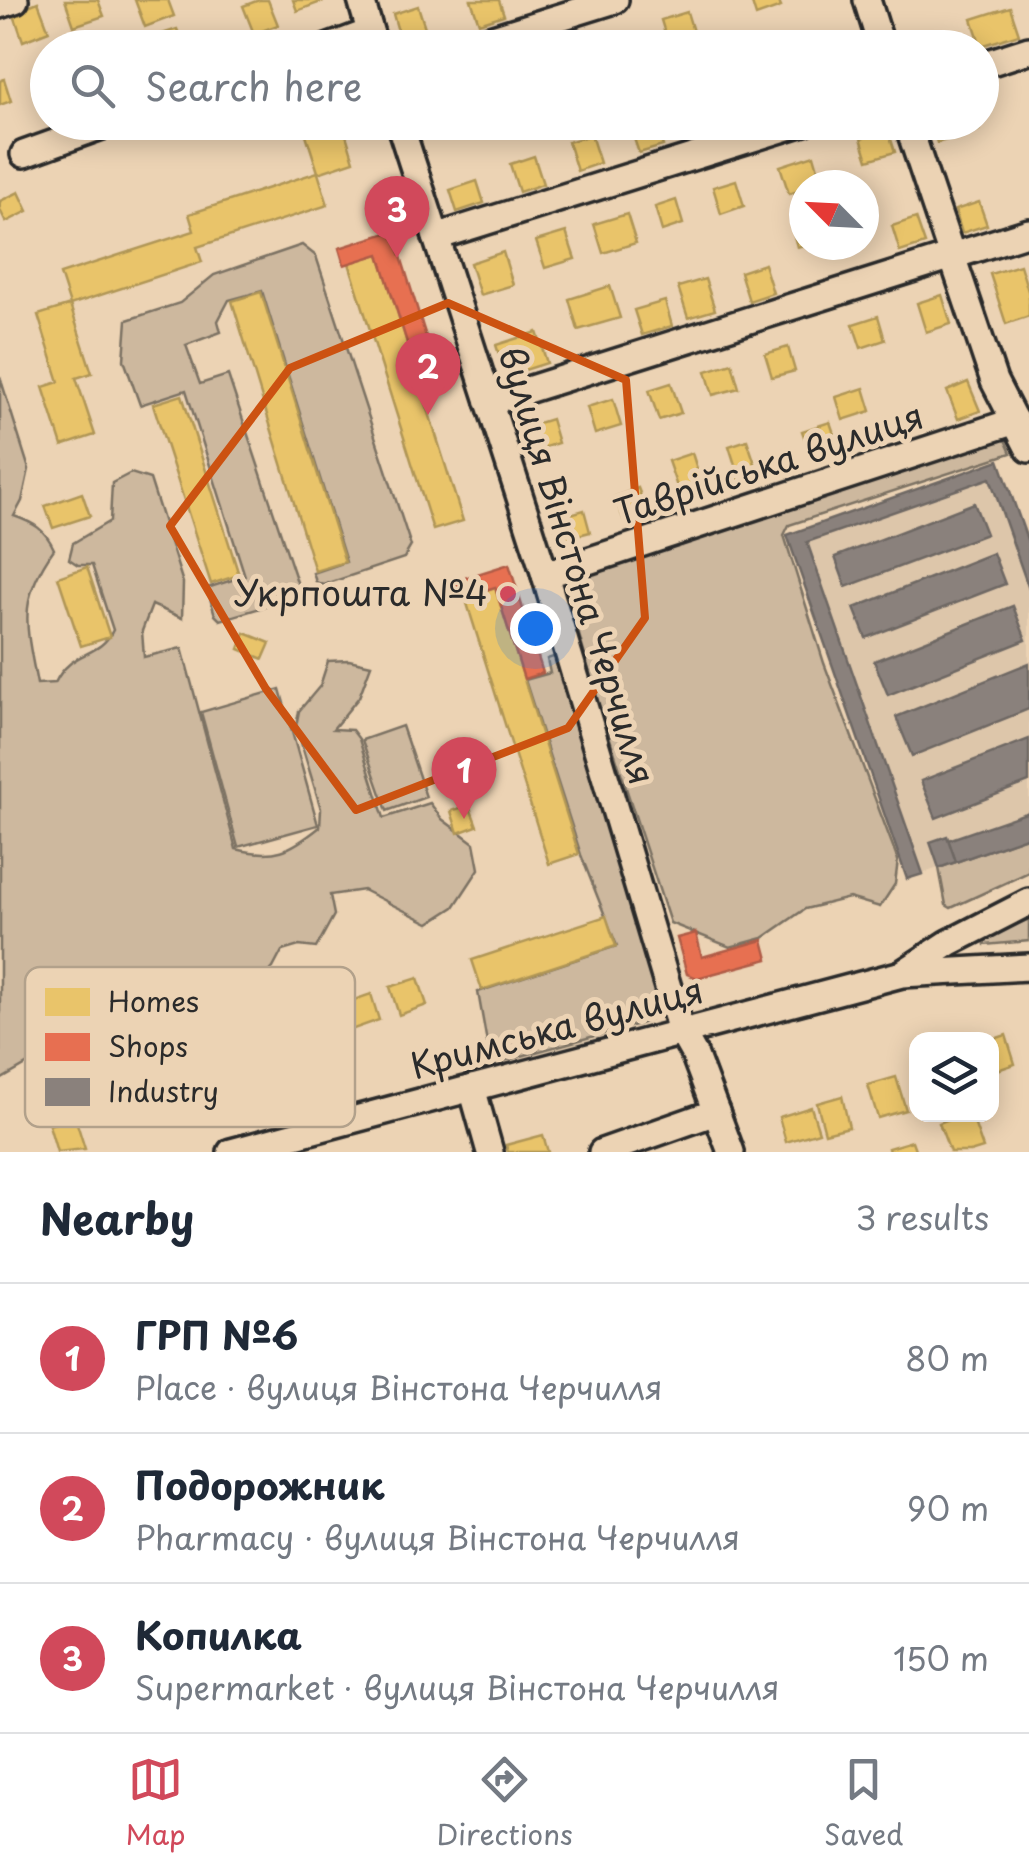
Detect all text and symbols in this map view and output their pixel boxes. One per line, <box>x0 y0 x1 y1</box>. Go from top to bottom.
search box <box>30 30 999 140</box>
text: Search here <box>145 57 362 114</box>
icon: search <box>65 58 120 113</box>
north arrow <box>789 170 879 260</box>
pin: 3 <box>364 176 430 258</box>
pin: 2 <box>396 332 460 415</box>
street label: вулиця Вінстона Черчилля <box>487 340 670 791</box>
street label: Таврійська вулиця <box>607 388 930 538</box>
place label: Укрпошта №4 <box>234 565 488 618</box>
marker: Укрпошта №4 <box>497 583 519 605</box>
your location <box>510 603 561 654</box>
pin: 1 <box>432 736 496 819</box>
street label: Кримська вулиця <box>404 962 709 1091</box>
legend <box>25 967 355 1127</box>
text: Homes <box>108 979 199 1022</box>
text: Shops <box>108 1024 188 1067</box>
map controls <box>909 1032 999 1122</box>
button: layers <box>909 1032 999 1122</box>
text: Industry <box>108 1069 219 1112</box>
text: Nearby <box>40 1186 194 1249</box>
text: 3 results <box>855 1193 989 1241</box>
text: ГРП №6 <box>135 1306 298 1363</box>
text: 1 <box>65 1334 80 1382</box>
text: 80 m <box>905 1334 989 1382</box>
text: Place · вулиця Вінстона Черчилля <box>135 1363 663 1411</box>
text: Подорожник <box>135 1456 384 1513</box>
text: 2 <box>61 1484 84 1532</box>
text: 90 m <box>907 1484 989 1532</box>
text: Pharmacy · вулиця Вінстона Черчилля <box>135 1513 740 1561</box>
text: Копилка <box>135 1606 302 1663</box>
text: 3 <box>62 1634 83 1682</box>
text: 150 m <box>893 1634 989 1682</box>
text: Supermarket · вулиця Вінстона Черчилля <box>135 1663 780 1711</box>
tab: Map <box>126 1752 185 1855</box>
tab: Directions <box>437 1752 573 1855</box>
tab: Saved <box>824 1752 903 1855</box>

